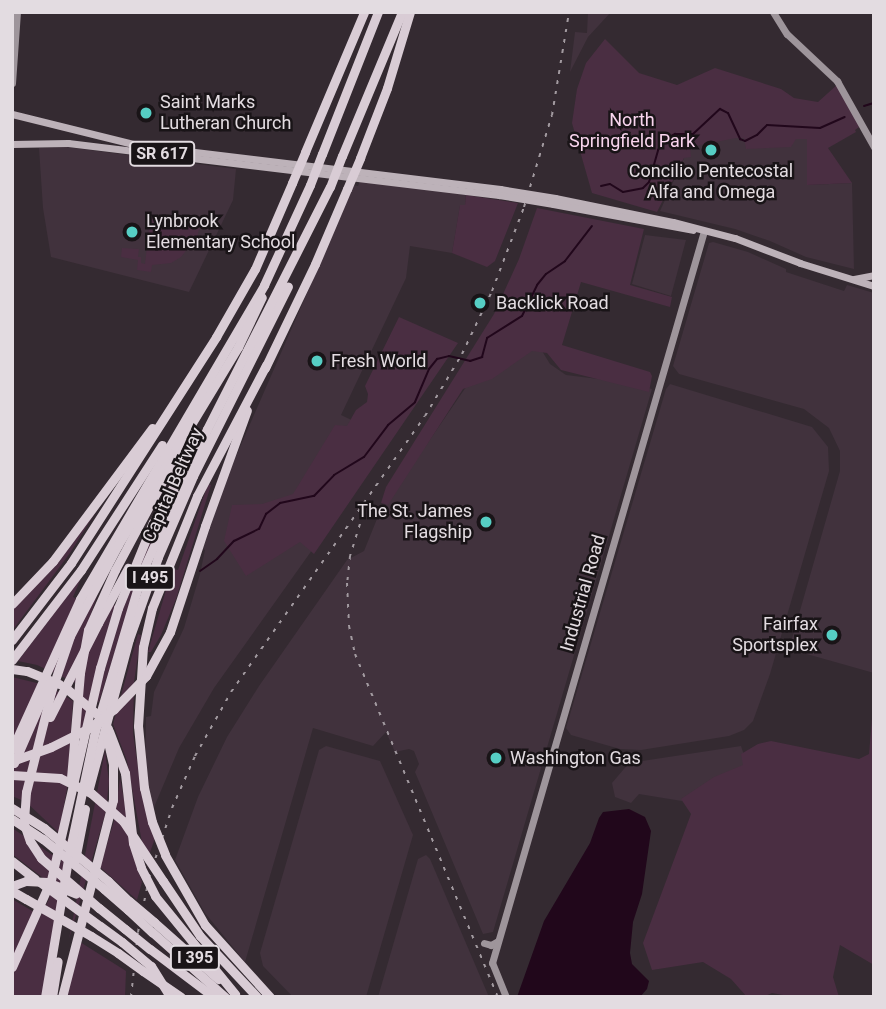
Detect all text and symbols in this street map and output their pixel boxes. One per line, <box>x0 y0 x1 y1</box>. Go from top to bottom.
place label: Saint Marks Lutheran Church <box>160 92 291 134</box>
marker: Saint Marks Lutheran Church <box>138 105 154 121</box>
park label: North Springfield Park <box>569 110 695 152</box>
road number: SR 617 <box>129 142 195 166</box>
marker: Concilio Pentecostal Alfa and Omega <box>703 142 719 158</box>
place label: Concilio Pentecostal Alfa and Omega <box>629 161 793 204</box>
place label: Lynbrook Elementary School <box>146 211 295 254</box>
marker: Lynbrook Elementary School <box>124 224 140 240</box>
place label: Backlick Road <box>496 292 609 314</box>
marker: Backlick Road <box>470 293 490 313</box>
place label: Fresh World <box>331 350 426 372</box>
marker: Fresh World <box>309 353 325 369</box>
street label: Capital Beltway <box>138 424 208 546</box>
place label: The St. James Flagship <box>357 501 472 544</box>
marker: The St. James Flagship <box>478 514 494 530</box>
street label: Industrial Road <box>556 532 610 654</box>
road number: I 495 <box>124 566 176 590</box>
place label: Fairfax Sportsplex <box>732 614 818 656</box>
marker: Fairfax Sportsplex <box>824 627 840 643</box>
place label: Washington Gas <box>510 747 641 769</box>
marker: Washington Gas <box>488 750 504 766</box>
road number: I 395 <box>169 946 221 970</box>

